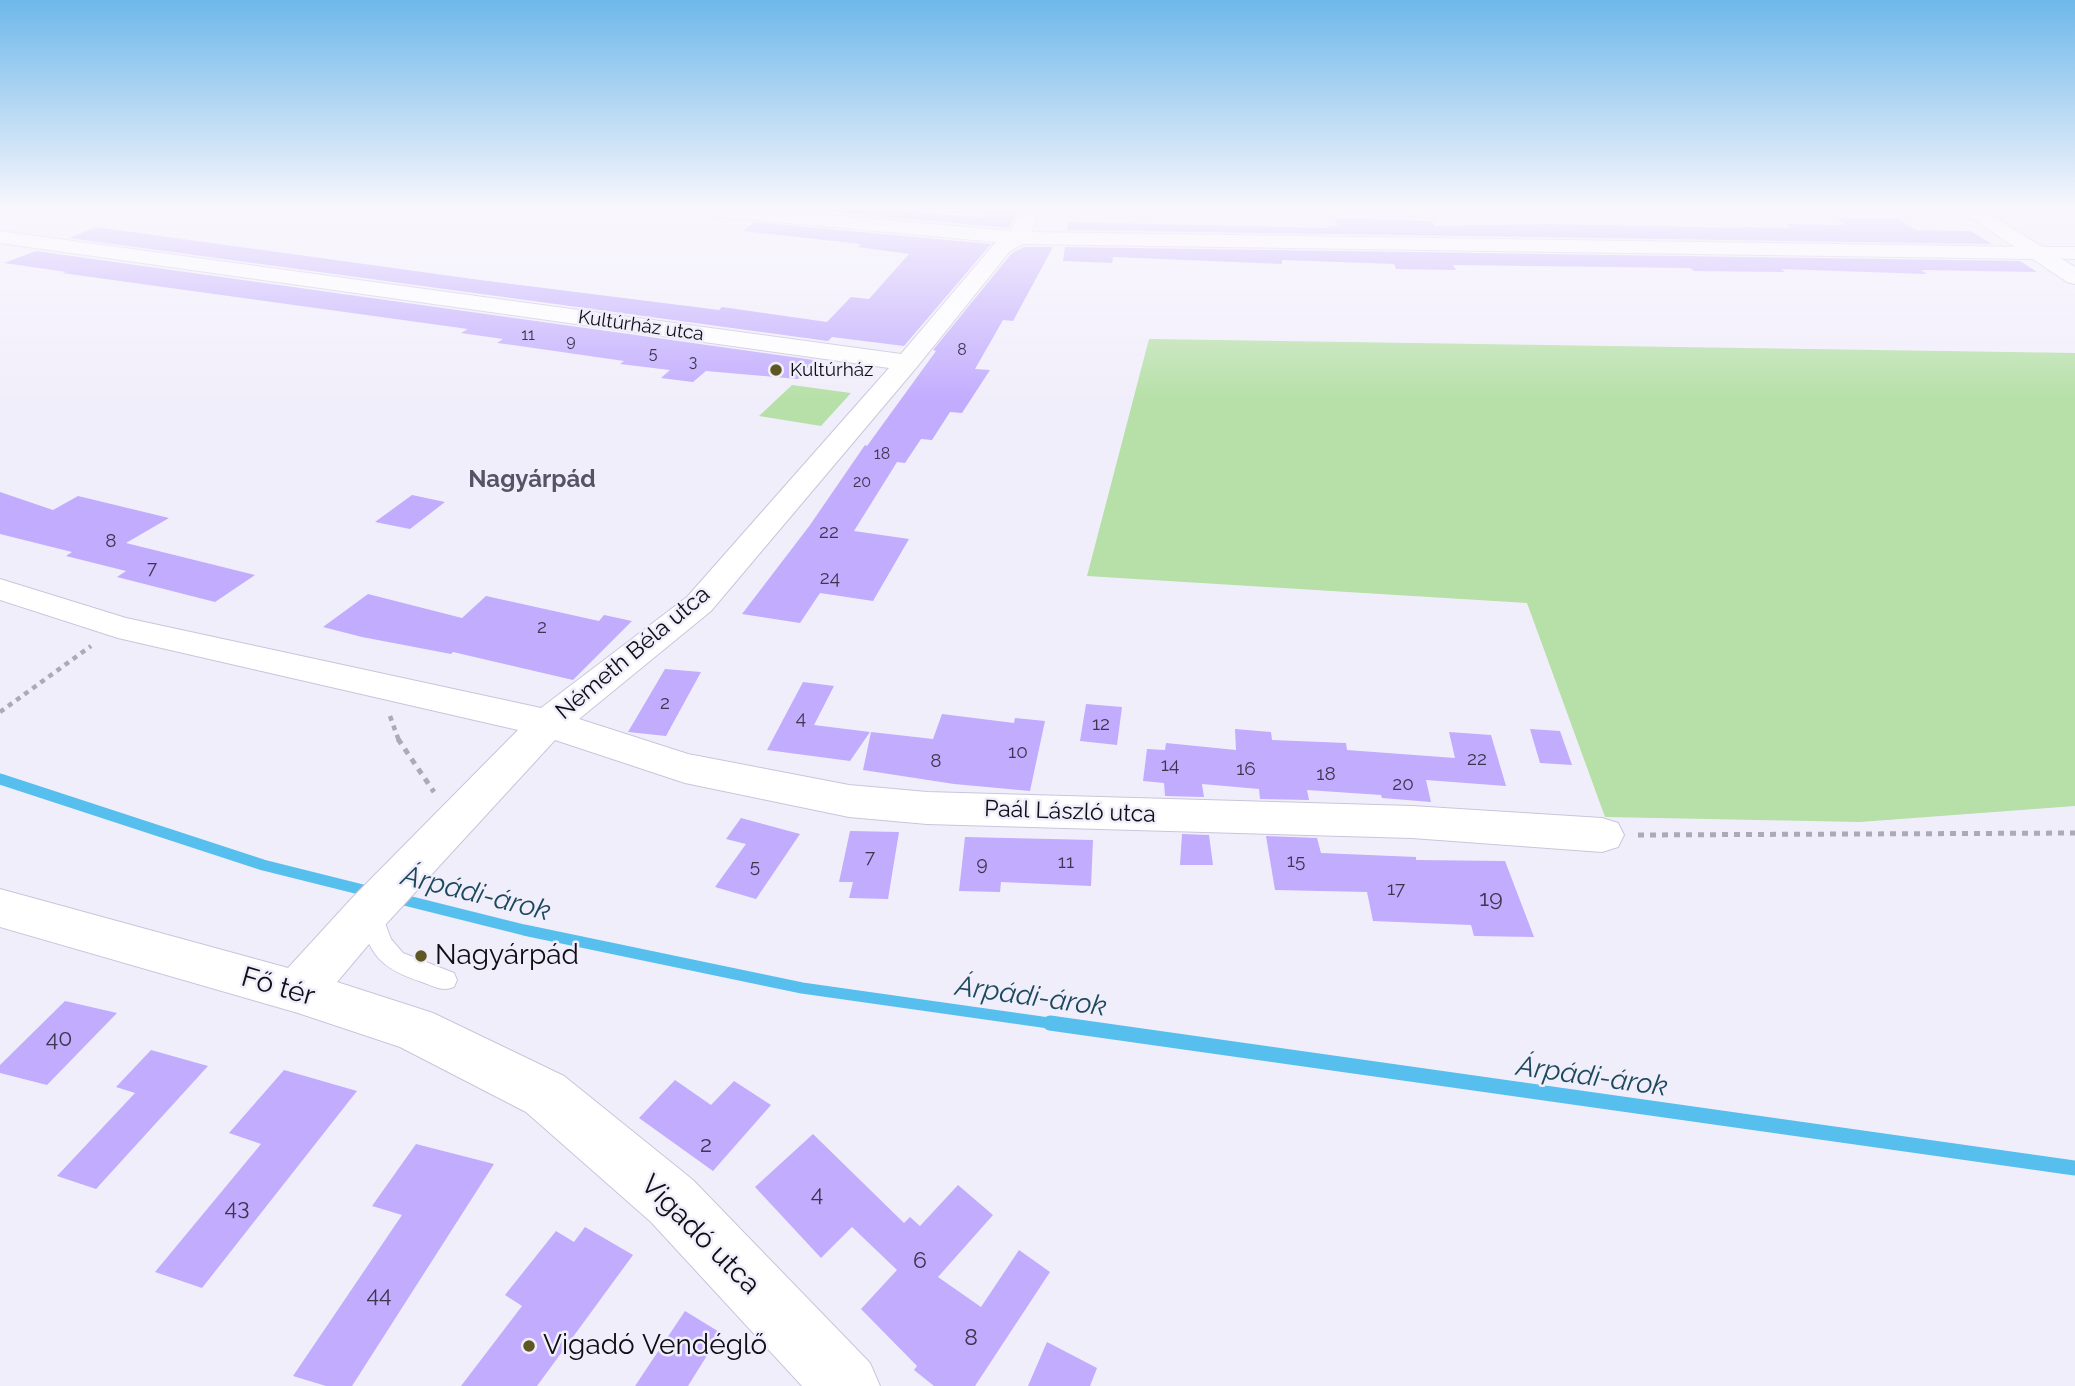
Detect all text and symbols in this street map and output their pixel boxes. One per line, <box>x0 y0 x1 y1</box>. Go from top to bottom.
street label: Kultúrház utca <box>577 306 705 346</box>
house number: 11 <box>521 325 535 345</box>
house number: 9 <box>566 331 576 351</box>
house number: 8 <box>957 340 967 360</box>
house number: 5 <box>649 344 657 364</box>
house number: 3 <box>689 352 697 372</box>
place label: Kultúrház <box>790 359 873 381</box>
marker: Kultúrház <box>768 362 784 378</box>
house number: 18 <box>874 444 890 464</box>
district label: Nagyárpád <box>468 466 596 494</box>
house number: 20 <box>853 472 871 492</box>
house number: 22 <box>819 521 839 543</box>
house number: 8 <box>105 530 117 552</box>
house number: 7 <box>147 557 157 579</box>
house number: 24 <box>820 567 840 589</box>
street label: Németh Béla utca <box>550 581 716 725</box>
house number: 2 <box>537 616 547 638</box>
house number: 2 <box>660 692 670 714</box>
house number: 4 <box>796 707 806 729</box>
house number: 12 <box>1092 713 1110 735</box>
house number: 10 <box>1008 741 1028 763</box>
house number: 22 <box>1467 748 1487 770</box>
house number: 8 <box>930 750 942 772</box>
house number: 14 <box>1161 754 1179 776</box>
house number: 16 <box>1236 758 1256 780</box>
house number: 18 <box>1316 763 1336 785</box>
house number: 20 <box>1392 773 1414 795</box>
street label: Paál László utca <box>984 795 1156 829</box>
house number: 7 <box>865 846 875 868</box>
house number: 15 <box>1287 850 1305 872</box>
house number: 11 <box>1058 851 1074 873</box>
house number: 9 <box>976 853 988 875</box>
house number: 5 <box>750 855 760 877</box>
water label: Árpádi-árok <box>398 859 554 929</box>
house number: 17 <box>1387 878 1405 900</box>
house number: 19 <box>1479 885 1503 913</box>
place label: Nagyárpád <box>435 939 579 973</box>
marker: Nagyárpád <box>413 948 429 964</box>
street label: Fő tér <box>237 961 319 1013</box>
water label: Árpádi-árok <box>953 970 1109 1024</box>
house number: 40 <box>46 1025 72 1053</box>
water label: Árpádi-árok <box>1514 1050 1670 1104</box>
house number: 2 <box>700 1131 712 1159</box>
street label: Vigadó utca <box>633 1168 767 1302</box>
house number: 4 <box>811 1180 823 1208</box>
house number: 43 <box>225 1194 249 1222</box>
house number: 6 <box>913 1247 927 1275</box>
house number: 44 <box>366 1281 392 1309</box>
house number: 8 <box>964 1324 978 1352</box>
place label: Vigadó Vendéglő <box>543 1329 767 1363</box>
marker: Vigadó Vendéglő <box>521 1338 537 1354</box>

